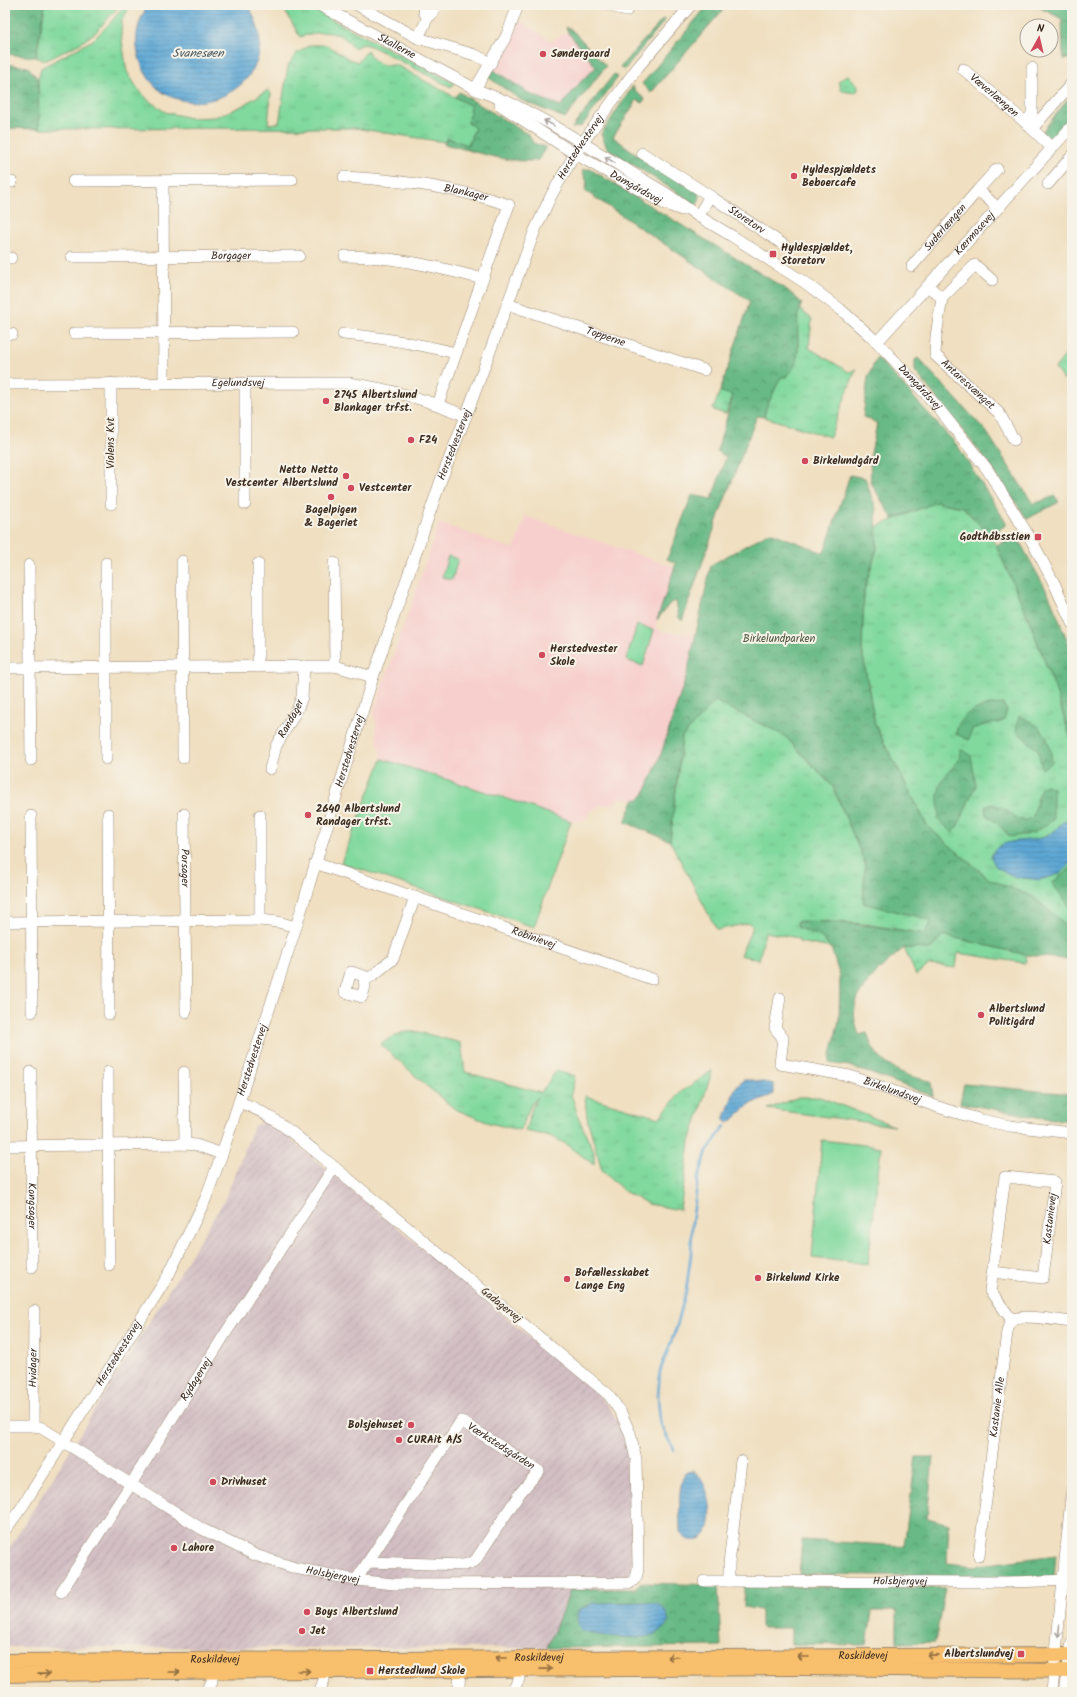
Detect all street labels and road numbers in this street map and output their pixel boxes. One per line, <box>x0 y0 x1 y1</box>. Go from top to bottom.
street label: Skallerne <box>374 29 419 64</box>
street label: Væverlængen <box>965 69 1023 122</box>
street label: Herstedvestervej <box>553 110 609 183</box>
street label: Damgårdsvej <box>606 166 666 210</box>
street label: Blankager <box>442 179 491 207</box>
street label: Suderlængen <box>920 200 971 255</box>
street label: Storetorv <box>724 201 769 239</box>
street label: Kærmosevej <box>950 207 1000 260</box>
street label: Borgager <box>211 247 252 265</box>
street label: Topperne <box>583 322 628 352</box>
street label: Antaresvænget <box>936 355 1000 415</box>
street label: Damgårdsvej <box>893 360 947 415</box>
street label: Egelundsvej <box>211 374 266 392</box>
street label: Herstedvestervej <box>433 406 477 483</box>
street label: Violens Kvt <box>102 417 120 469</box>
street label: Randager <box>273 696 310 742</box>
street label: Herstedvestervej <box>330 712 370 790</box>
street label: Porsager <box>175 849 194 889</box>
street label: Robinievej <box>509 922 559 955</box>
street label: Herstedvestervej <box>232 1021 273 1099</box>
street label: Birkelundsvej <box>861 1072 924 1110</box>
street label: Kongsager <box>23 1183 41 1231</box>
street label: Kastanievej <box>1038 1191 1063 1246</box>
street label: Gadagervej <box>476 1283 527 1328</box>
street label: Herstedvestervej <box>91 1316 147 1390</box>
street label: Hvidager <box>24 1347 43 1388</box>
street label: Rydagervej <box>176 1353 218 1405</box>
street label: Kastanie Alle <box>985 1376 1010 1438</box>
street label: Værkstedsgården <box>464 1418 538 1475</box>
street label: Holsbjergvej <box>304 1561 362 1589</box>
street label: Holsbjergvej <box>873 1573 929 1591</box>
street label: Roskildevej <box>838 1647 889 1665</box>
street label: Roskildevej <box>514 1649 565 1667</box>
street label: Roskildevej <box>190 1651 241 1669</box>

